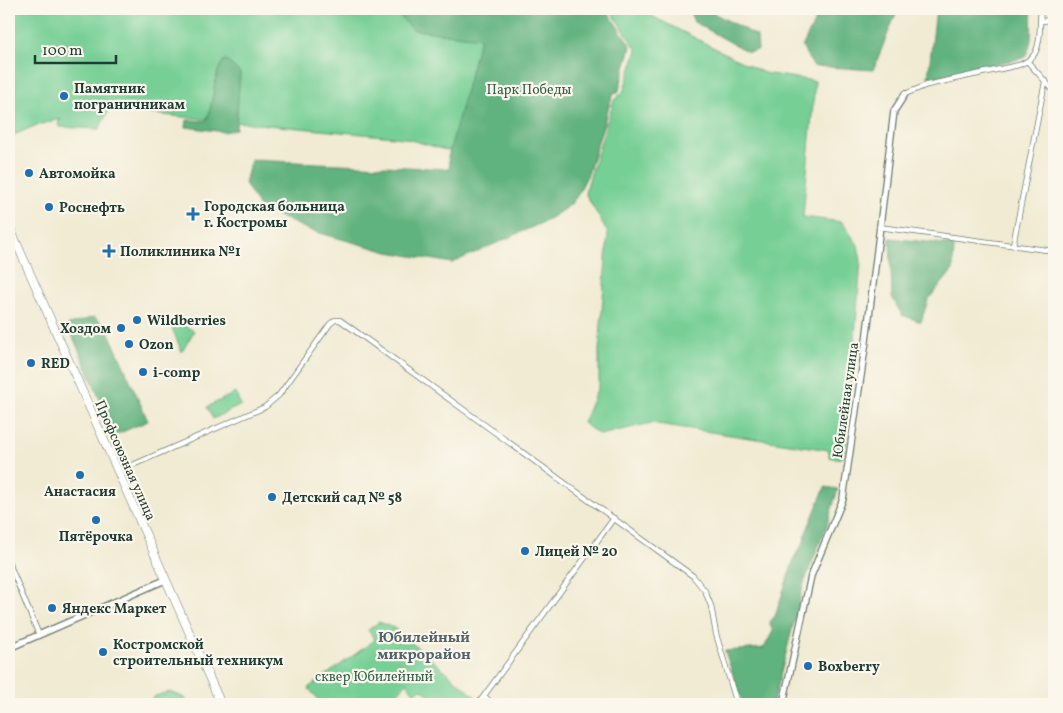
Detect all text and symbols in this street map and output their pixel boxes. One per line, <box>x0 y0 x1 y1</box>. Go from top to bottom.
scale bar <box>35 32 116 64</box>
text: 100 m <box>42 41 82 62</box>
place label: Памятник пограничникам <box>74 80 186 115</box>
park label: Парк Победы <box>487 81 572 100</box>
marker: Памятник пограничникам <box>58 90 70 102</box>
place label: Автомойка <box>39 165 116 184</box>
marker: Автомойка <box>23 167 35 179</box>
place label: Городская больница г. Костромы <box>204 198 345 233</box>
place label: Роснефть <box>59 199 125 218</box>
marker: Роснефть <box>43 201 55 213</box>
marker: Городская больница г. Костромы <box>186 207 200 221</box>
place label: Поликлиника №1 <box>120 243 241 262</box>
marker: Поликлиника №1 <box>102 244 116 258</box>
place label: Wildberries <box>147 312 226 331</box>
marker: Wildberries <box>131 314 143 326</box>
place label: Хоздом <box>60 320 112 339</box>
marker: Хоздом <box>115 322 127 334</box>
place label: Ozon <box>139 336 174 355</box>
marker: Ozon <box>123 338 135 350</box>
street label: Юбилейная улица <box>829 341 864 460</box>
place label: RED <box>41 355 70 374</box>
marker: RED <box>25 357 37 369</box>
place label: i-comp <box>153 364 201 383</box>
marker: i-comp <box>137 366 149 378</box>
street label: Профсоюзная улица <box>89 397 160 524</box>
marker: Анастасия <box>74 469 86 481</box>
place label: Анастасия <box>44 483 116 502</box>
place label: Детский сад № 58 <box>282 489 402 508</box>
marker: Детский сад № 58 <box>266 491 278 503</box>
marker: Пятёрочка <box>90 514 102 526</box>
place label: Пятёрочка <box>59 528 134 547</box>
place label: Лицей № 20 <box>535 543 618 562</box>
marker: Лицей № 20 <box>519 545 531 557</box>
place label: Яндекс Маркет <box>62 600 167 619</box>
marker: Яндекс Маркет <box>46 602 58 614</box>
district label: Юбилейный микрорайон <box>377 628 471 666</box>
place label: Костромской строительный техникум <box>113 636 284 671</box>
marker: Костромской строительный техникум <box>97 646 109 658</box>
place label: Boxberry <box>818 658 880 677</box>
marker: Boxberry <box>802 660 814 672</box>
park label: сквер Юбилейный <box>315 668 434 687</box>

